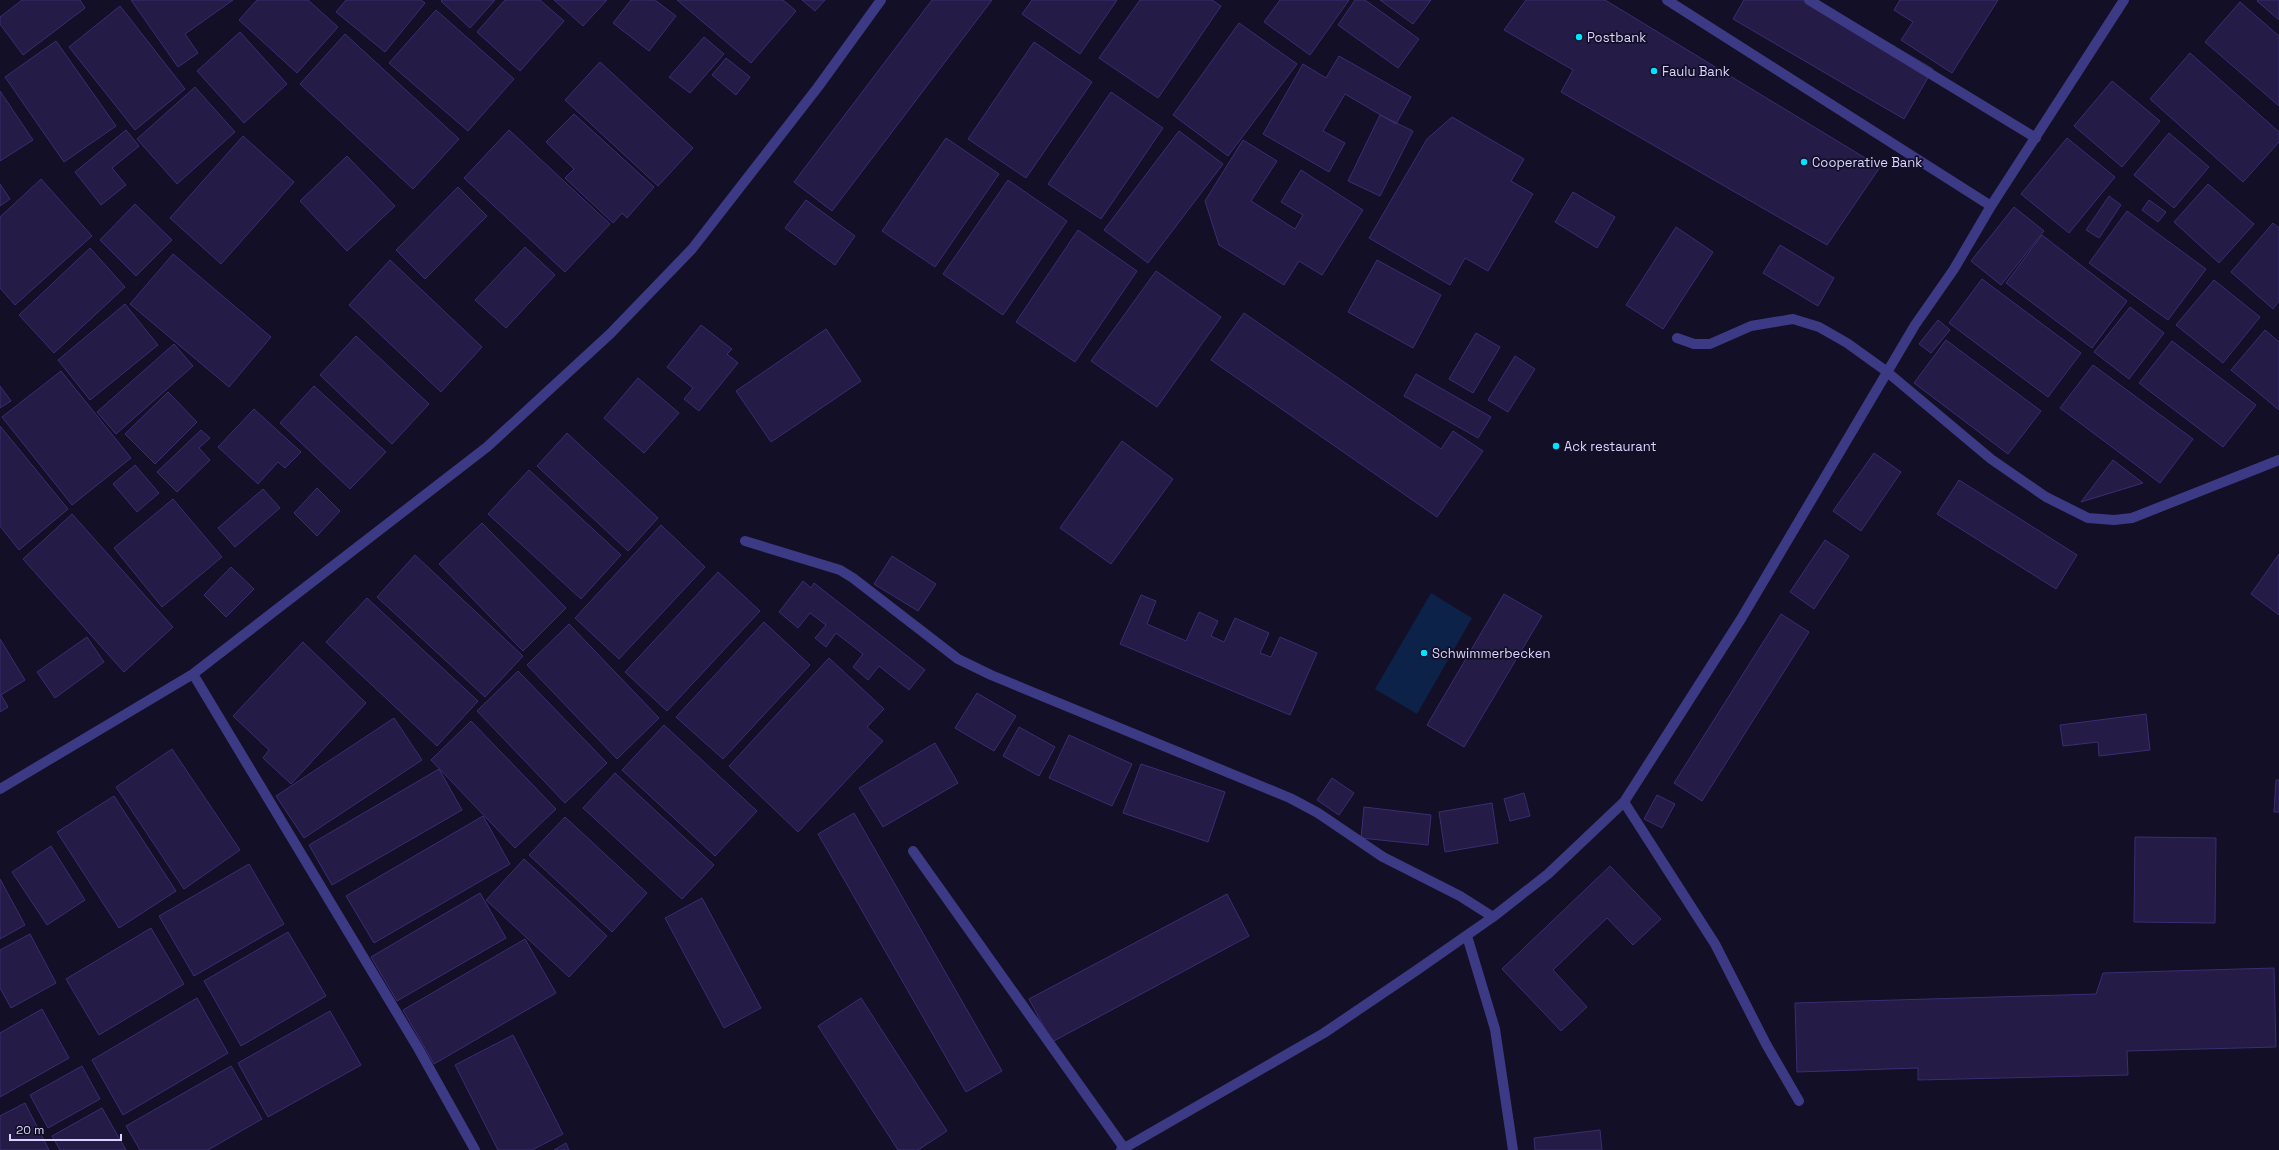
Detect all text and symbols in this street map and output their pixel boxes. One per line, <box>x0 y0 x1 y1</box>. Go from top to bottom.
place label: Postbank <box>1587 29 1646 46</box>
marker: Postbank <box>1574 32 1584 42</box>
place label: Faulu Bank <box>1662 63 1730 80</box>
marker: Faulu Bank <box>1649 66 1659 76</box>
place label: Cooperative Bank <box>1812 154 1922 171</box>
marker: Cooperative Bank <box>1799 157 1809 167</box>
place label: Ack restaurant <box>1564 438 1657 455</box>
marker: Ack restaurant <box>1551 441 1561 451</box>
place label: Schwimmerbecken <box>1432 645 1550 662</box>
marker: Schwimmerbecken <box>1419 648 1429 658</box>
scale bar <box>10 1116 121 1142</box>
text: 20 m <box>16 1122 44 1138</box>

